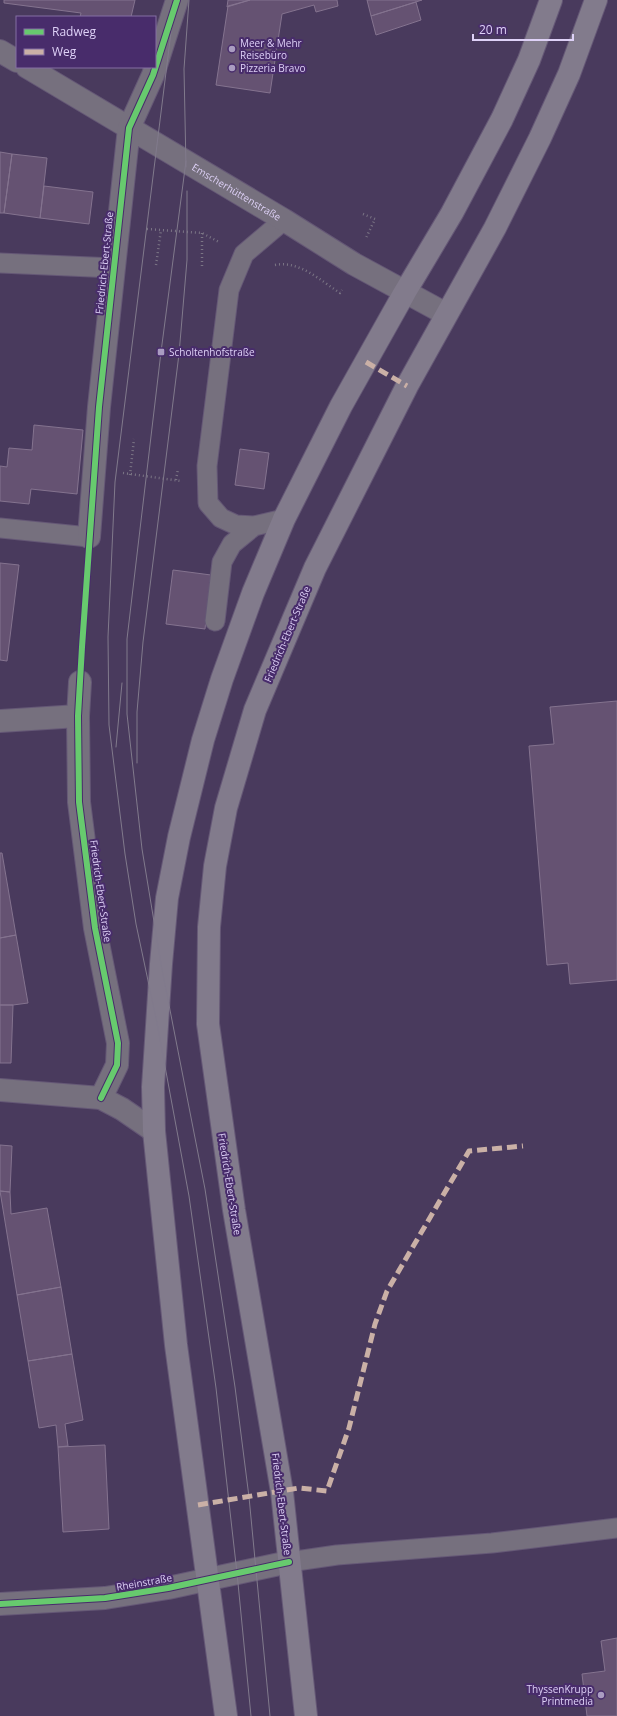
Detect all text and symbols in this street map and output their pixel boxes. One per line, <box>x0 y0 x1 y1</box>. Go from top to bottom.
legend <box>16 16 156 68</box>
scale bar <box>473 16 573 42</box>
text: 20 m <box>479 21 507 38</box>
text: Radweg <box>52 23 96 40</box>
place label: Meer & Mehr Reisebüro <box>240 36 302 62</box>
text: Weg <box>52 43 77 60</box>
marker: Meer & Mehr Reisebüro <box>227 44 237 54</box>
place label: Pizzeria Bravo <box>240 61 305 75</box>
marker: Pizzeria Bravo <box>227 63 237 73</box>
street label: Emscherhüttenstraße <box>190 160 284 224</box>
street label: Friedrich-Ebert-Straße <box>92 211 116 315</box>
place label: Scholtenhofstraße <box>169 345 255 359</box>
marker: Scholtenhofstraße <box>156 347 166 357</box>
street label: Friedrich-Ebert-Straße <box>260 584 314 684</box>
street label: Friedrich-Ebert-Straße <box>87 839 115 943</box>
street label: Friedrich-Ebert-Straße <box>215 1132 245 1236</box>
street label: Friedrich-Ebert-Straße <box>269 1452 295 1556</box>
street label: Rheinstraße <box>115 1570 173 1594</box>
place label: ThyssenKrupp Printmedia <box>526 1682 593 1708</box>
marker: ThyssenKrupp Printmedia <box>596 1690 606 1700</box>

